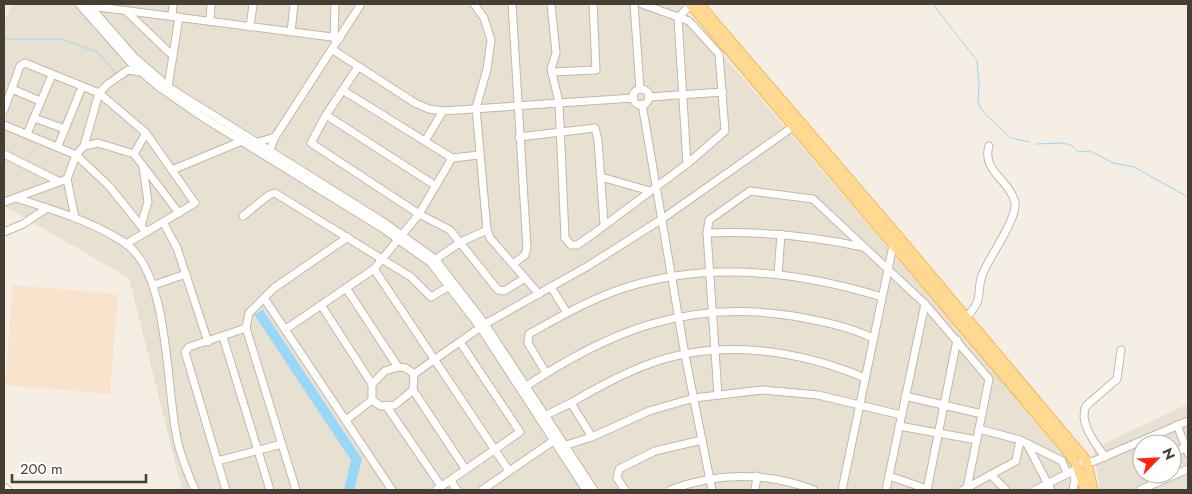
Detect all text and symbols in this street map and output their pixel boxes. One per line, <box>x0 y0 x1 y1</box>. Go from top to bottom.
north arrow <box>1132 434 1182 484</box>
text: N <box>1157 445 1180 463</box>
scale bar <box>12 452 146 484</box>
text: 200 m <box>20 458 63 480</box>

